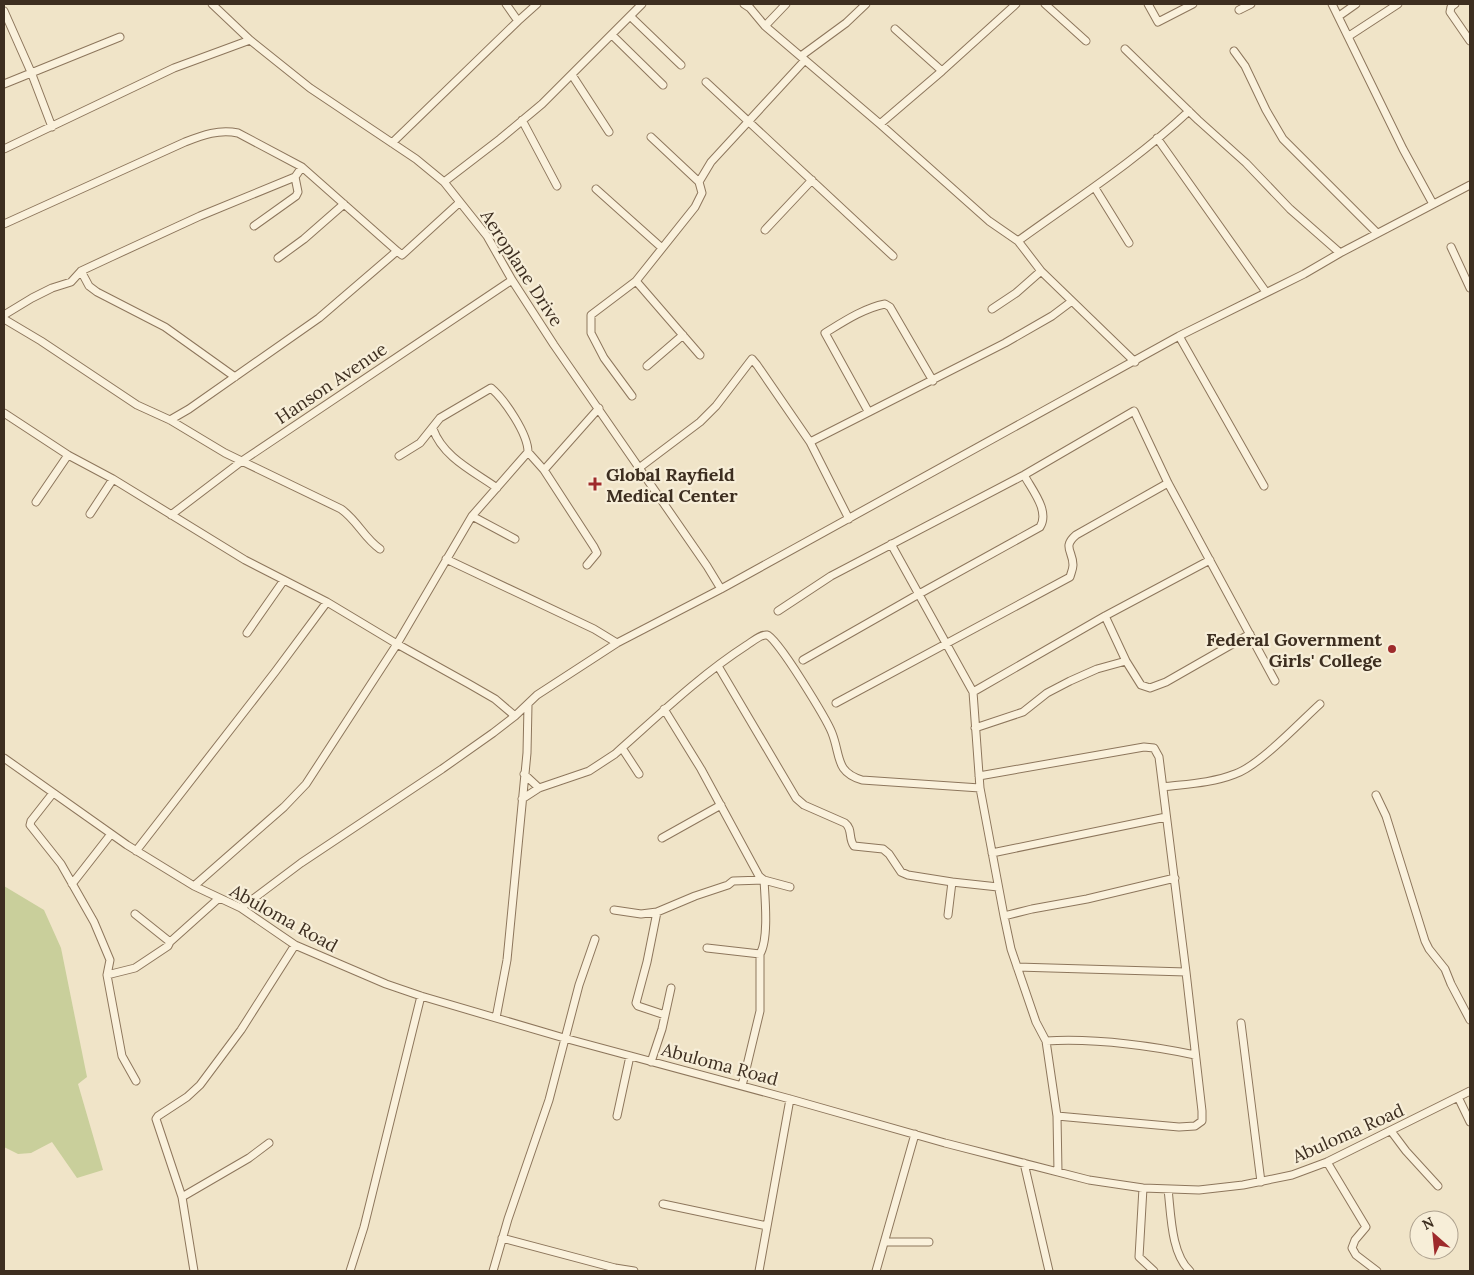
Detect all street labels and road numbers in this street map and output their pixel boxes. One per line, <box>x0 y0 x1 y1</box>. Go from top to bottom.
street label: Aeroplane Drive <box>475 204 568 331</box>
street label: Hanson Avenue <box>271 337 391 429</box>
street label: Abuloma Road <box>225 878 342 957</box>
street label: Abuloma Road <box>658 1037 781 1091</box>
street label: Abuloma Road <box>1288 1098 1408 1168</box>

